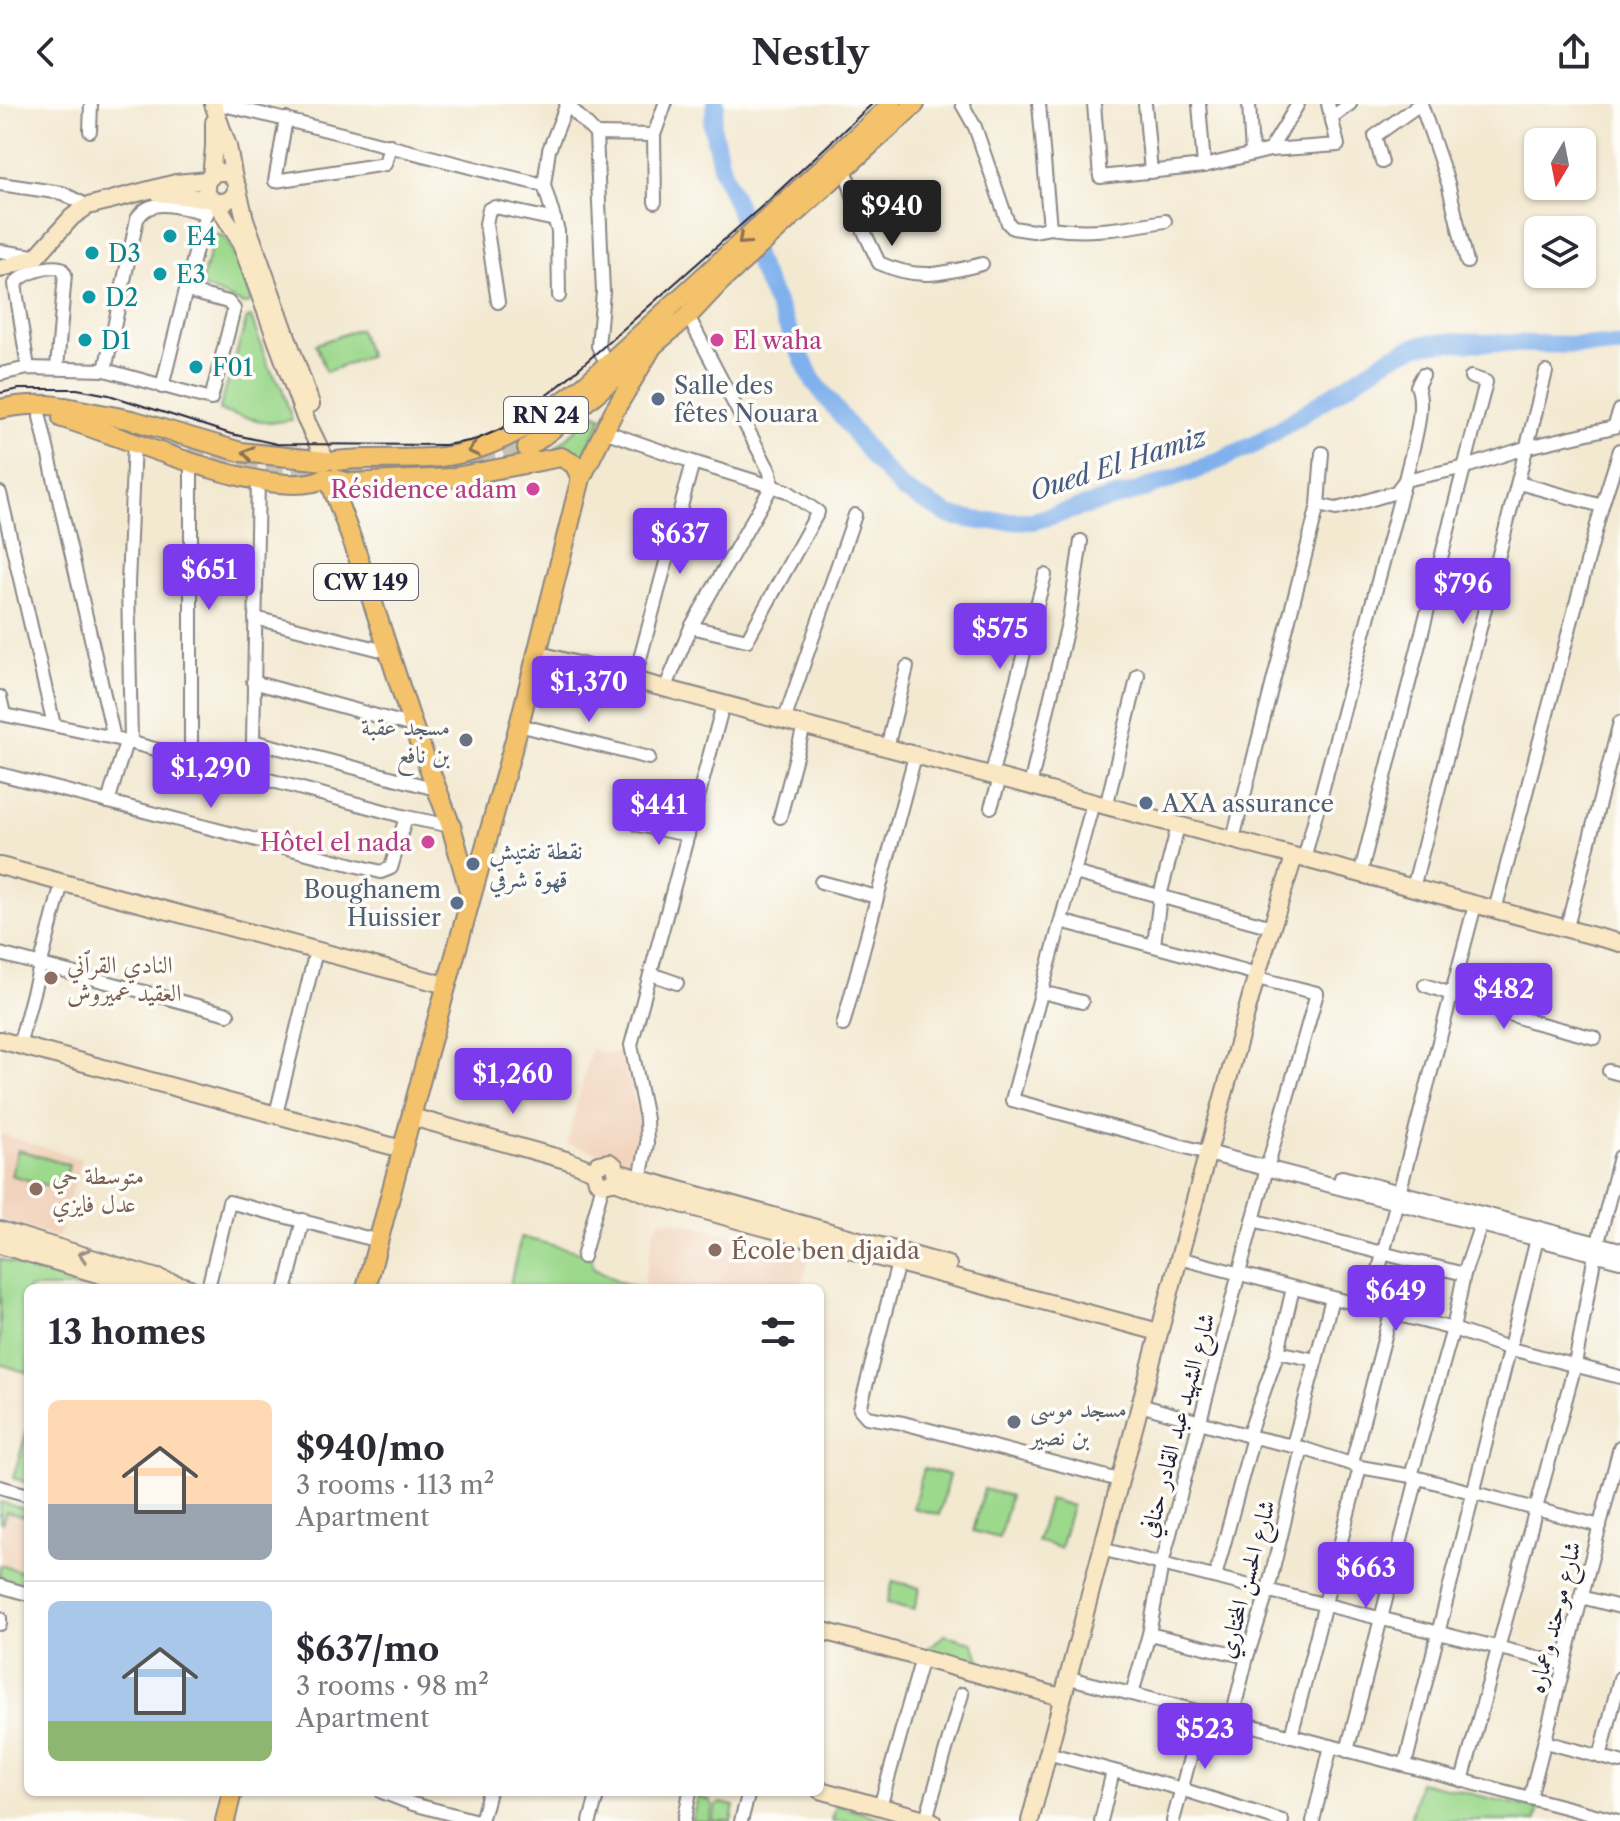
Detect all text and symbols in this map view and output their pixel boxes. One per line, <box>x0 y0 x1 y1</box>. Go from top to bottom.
icon: back <box>24 30 68 74</box>
text: Nestly <box>751 30 869 74</box>
icon: share <box>1552 30 1596 74</box>
north arrow <box>1524 128 1596 200</box>
map controls <box>1524 128 1596 288</box>
pin: $940 <box>845 180 939 248</box>
text: $940 <box>861 190 923 222</box>
button: layers <box>1524 216 1596 288</box>
place label: E4 <box>186 222 216 251</box>
marker: E4 <box>161 227 179 245</box>
one-way arrow <box>738 231 753 245</box>
place label: D3 <box>108 239 141 268</box>
marker: D3 <box>83 244 101 262</box>
place label: E3 <box>176 260 206 289</box>
marker: E3 <box>151 265 169 283</box>
place label: D2 <box>105 283 138 312</box>
marker: D2 <box>80 288 98 306</box>
place label: D1 <box>101 326 131 355</box>
place label: El waha <box>733 326 822 355</box>
marker: D1 <box>76 331 94 349</box>
marker: El waha <box>708 331 726 349</box>
place label: F01 <box>212 353 253 382</box>
marker: F01 <box>187 358 205 376</box>
place label: Salle des fêtes Nouara <box>674 371 819 428</box>
marker: Salle des fêtes Nouara <box>649 390 667 408</box>
road number: RN 24 <box>504 397 588 433</box>
water label: Oued El Hamiz <box>1026 420 1213 508</box>
one-way arrow <box>466 441 480 458</box>
one-way arrow <box>242 445 255 462</box>
place label: Résidence adam <box>331 475 517 504</box>
marker: Résidence adam <box>524 480 542 498</box>
pin: $637 <box>633 508 727 576</box>
text: $637 <box>651 518 709 550</box>
pin: $651 <box>162 544 256 612</box>
text: $651 <box>181 554 237 586</box>
pin: $796 <box>1416 558 1510 626</box>
road number: CW 149 <box>314 564 418 600</box>
text: $796 <box>1433 568 1493 600</box>
pin: $575 <box>953 603 1047 671</box>
text: $575 <box>972 613 1028 645</box>
pin: $1,370 <box>524 656 654 724</box>
text: $1,370 <box>550 666 628 698</box>
place label: مسجد عقبة بن نافع <box>361 712 451 777</box>
marker: مسجد عقبة بن نافع <box>457 731 475 749</box>
pin: $1,290 <box>146 742 276 810</box>
text: $1,290 <box>171 752 251 784</box>
pin: $441 <box>612 779 706 847</box>
text: $441 <box>630 789 688 821</box>
place label: AXA assurance <box>1161 789 1334 818</box>
marker: AXA assurance <box>1137 794 1155 812</box>
place label: Hôtel el nada <box>260 828 412 857</box>
marker: Hôtel el nada <box>419 833 437 851</box>
place label: نقطة تفتيش قهوة شرقي <box>489 836 583 898</box>
marker: نقطة تفتيش قهوة شرقي <box>464 855 482 873</box>
place label: Boughanem Huissier <box>304 875 441 932</box>
marker: Boughanem Huissier <box>448 894 466 912</box>
place label: النادي القرٱني العقيد عميروش <box>67 950 181 1007</box>
pin: $482 <box>1457 963 1551 1031</box>
marker: النادي القرٱني العقيد عميروش <box>42 969 60 987</box>
text: $482 <box>1473 973 1535 1005</box>
pin: $1,260 <box>448 1048 578 1116</box>
text: $1,260 <box>473 1058 553 1090</box>
place label: متوسطة حي عدل فايزي <box>52 1161 144 1223</box>
marker: متوسطة حي عدل فايزي <box>27 1180 45 1198</box>
place label: École ben djaida <box>731 1236 920 1265</box>
marker: École ben djaida <box>706 1241 724 1259</box>
one-way arrow <box>78 1248 91 1264</box>
pin: $649 <box>1349 1265 1443 1333</box>
text: $649 <box>1366 1275 1426 1307</box>
icon: filters <box>756 1310 800 1354</box>
street label: شارع الشهيد عبد القادر حنافي <box>1133 1310 1227 1542</box>
text: 13 homes <box>48 1311 206 1353</box>
place label: مسجد موسى بن نصير <box>1027 1394 1127 1451</box>
marker: مسجد موسى بن نصير <box>1005 1413 1023 1431</box>
text: $940/mo <box>296 1427 445 1469</box>
icon: home <box>112 1432 208 1528</box>
text: 3 rooms · 113 m² <box>296 1469 494 1501</box>
street label: شارع الحسن المختاري <box>1211 1497 1287 1663</box>
text: Apartment <box>296 1501 429 1533</box>
street label: شارع موحند وعماره <box>1521 1538 1593 1697</box>
pin: $663 <box>1319 1542 1413 1610</box>
text: $663 <box>1336 1552 1396 1584</box>
text: $637/mo <box>296 1628 439 1670</box>
icon: home <box>112 1633 208 1729</box>
text: 3 rooms · 98 m² <box>296 1670 489 1702</box>
text: Apartment <box>296 1702 429 1734</box>
pin: $523 <box>1158 1703 1252 1771</box>
text: $523 <box>1176 1713 1234 1745</box>

